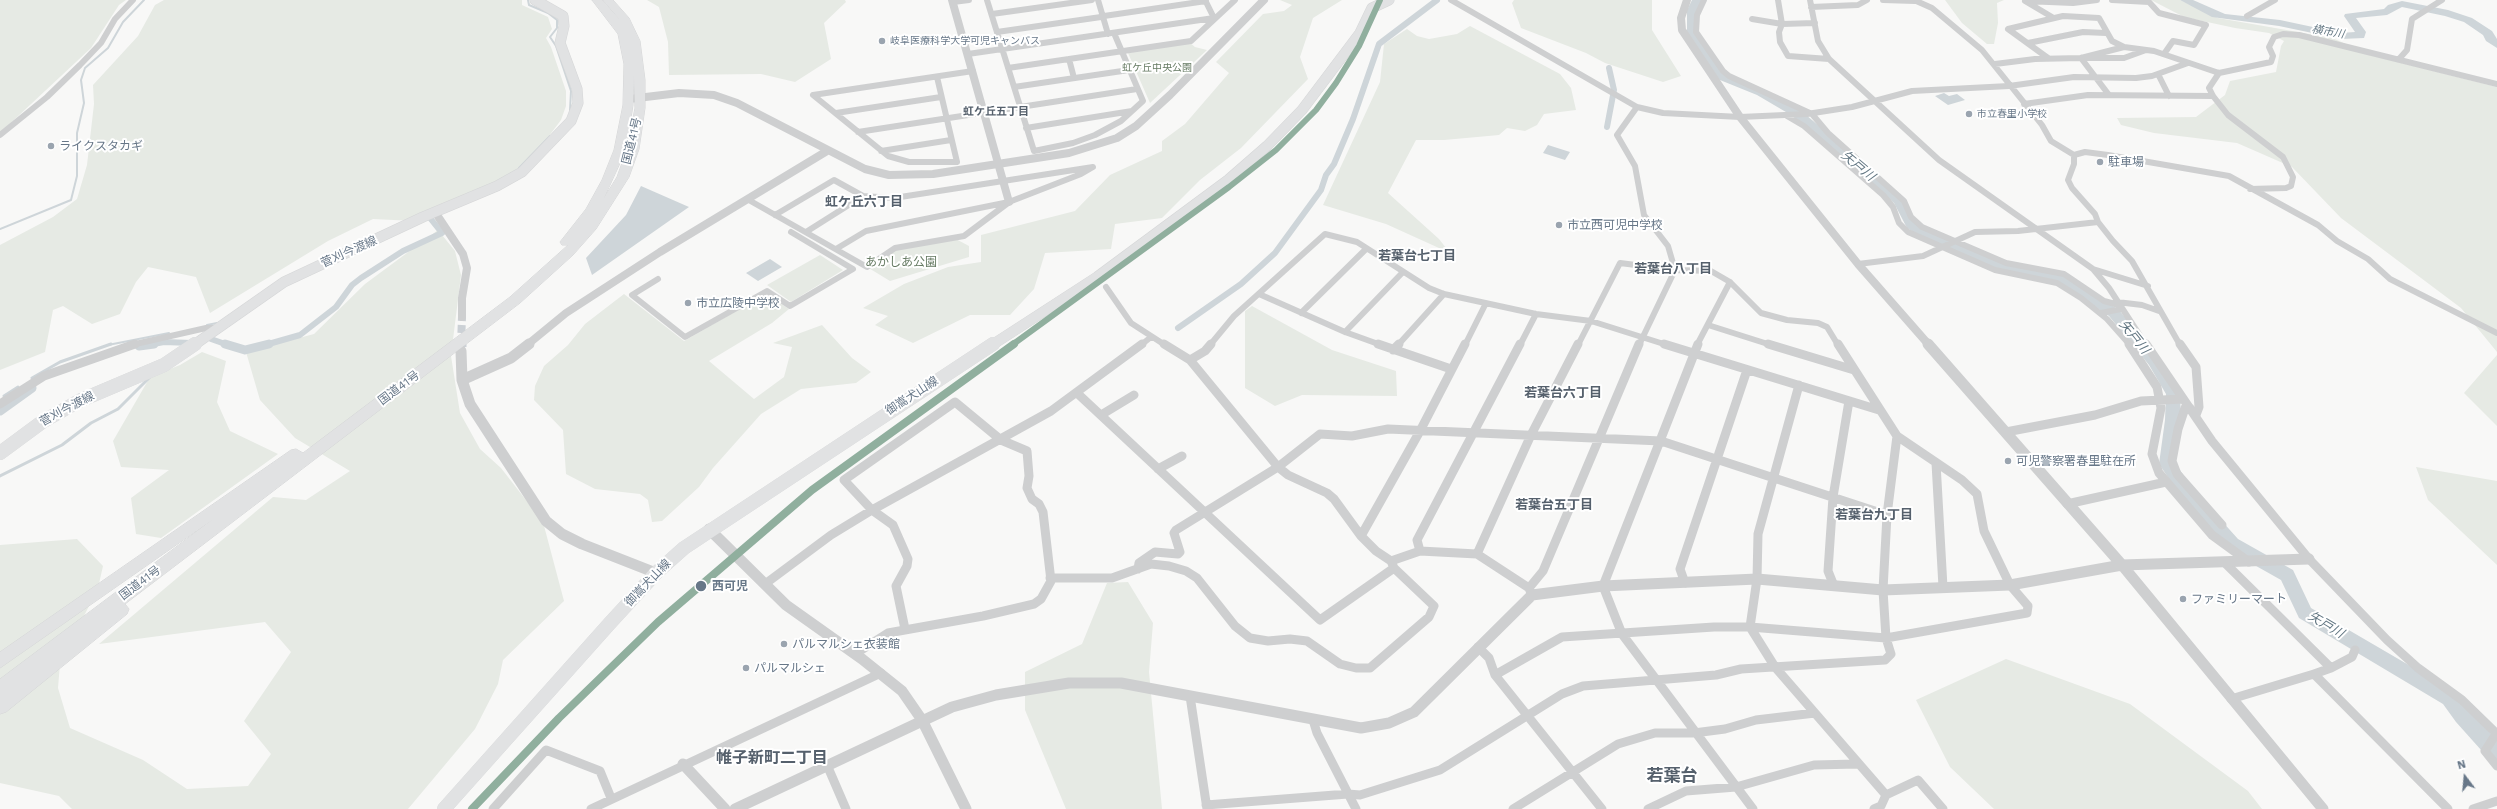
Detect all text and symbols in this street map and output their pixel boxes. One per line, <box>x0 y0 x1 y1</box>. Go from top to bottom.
water label: 横市川 <box>2311 23 2345 41</box>
place label: 岐阜医療科学大学可児キャンパス <box>890 35 1040 47</box>
marker: 岐阜医療科学大学可児キャンパス <box>877 36 887 46</box>
park label: 虹ケ丘中央公園 <box>1122 62 1192 74</box>
district label: 虹ケ丘五丁目 <box>963 105 1029 119</box>
place label: 市立春里小学校 <box>1977 108 2047 120</box>
marker: 市立春里小学校 <box>1964 109 1974 119</box>
street label: 国道41号 <box>619 116 645 166</box>
place label: ライクスタカギ <box>59 139 143 153</box>
marker: ライクスタカギ <box>46 141 56 151</box>
water label: 矢戸川 <box>1838 147 1878 185</box>
place label: 駐車場 <box>2108 155 2144 169</box>
marker: 駐車場 <box>2095 157 2105 167</box>
district label: 虹ケ丘六丁目 <box>825 194 903 210</box>
place label: 市立西可児中学校 <box>1567 218 1663 232</box>
marker: 市立西可児中学校 <box>1554 220 1564 230</box>
street label: 菅刈今渡線 <box>319 233 379 271</box>
district label: 若葉台七丁目 <box>1378 248 1456 264</box>
park label: あかしあ公園 <box>865 255 937 269</box>
district label: 若葉台八丁目 <box>1634 261 1712 277</box>
place label: 市立広陵中学校 <box>696 296 780 310</box>
marker: 市立広陵中学校 <box>683 298 693 308</box>
water label: 矢戸川 <box>2116 317 2152 357</box>
street label: 国道41号 <box>376 368 422 408</box>
street label: 御嵩犬山線 <box>883 374 941 418</box>
district label: 若葉台六丁目 <box>1524 385 1602 401</box>
street label: 菅刈今渡線 <box>37 389 97 429</box>
place label: 可児警察署春里駐在所 <box>2016 454 2136 468</box>
marker: 可児警察署春里駐在所 <box>2003 456 2013 466</box>
district label: 若葉台五丁目 <box>1515 497 1593 513</box>
district label: 若葉台九丁目 <box>1835 507 1913 523</box>
street label: 御嵩犬山線 <box>622 556 674 610</box>
street label: 国道41号 <box>117 563 163 603</box>
marker: 西可児 <box>694 579 708 593</box>
place label: 西可児 <box>712 579 748 593</box>
place label: ファミリーマート <box>2191 592 2287 606</box>
marker: ファミリーマート <box>2178 594 2188 604</box>
water label: 矢戸川 <box>2305 608 2347 642</box>
place label: パルマルシェ衣装館 <box>792 637 900 651</box>
marker: パルマルシェ衣装館 <box>779 639 789 649</box>
place label: パルマルシェ <box>754 661 826 675</box>
marker: パルマルシェ <box>741 663 751 673</box>
district label: 帷子新町二丁目 <box>716 748 828 768</box>
north arrow <box>2445 757 2485 797</box>
text: N <box>2456 758 2467 772</box>
district label: 若葉台 <box>1647 766 1697 786</box>

